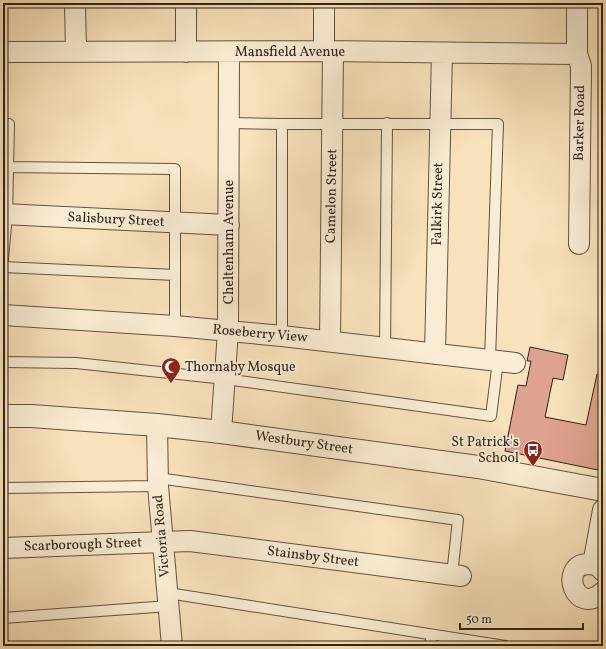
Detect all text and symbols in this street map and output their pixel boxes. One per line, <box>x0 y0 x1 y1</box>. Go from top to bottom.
street label: Mansfield Avenue <box>235 43 346 62</box>
street label: Barker Road <box>570 85 590 161</box>
street label: Camelon Street <box>322 148 342 243</box>
street label: Falkirk Street <box>428 162 448 246</box>
street label: Cheltenham Avenue <box>220 179 239 304</box>
street label: Salisbury Street <box>67 208 165 232</box>
street label: Roseberry View <box>212 320 308 348</box>
mosque icon: Thornaby Mosque <box>160 356 182 384</box>
place label: Thornaby Mosque <box>185 358 296 377</box>
street label: Westbury Street <box>254 427 354 459</box>
place label: St Patrick's School <box>451 433 519 468</box>
bus stop icon: St Patrick's School <box>522 439 544 467</box>
street label: Victoria Road <box>149 494 175 578</box>
street label: Scarborough Street <box>24 533 142 557</box>
street label: Stainsby Street <box>266 542 360 572</box>
scale bar <box>460 605 583 631</box>
text: 50 m <box>466 612 492 628</box>

